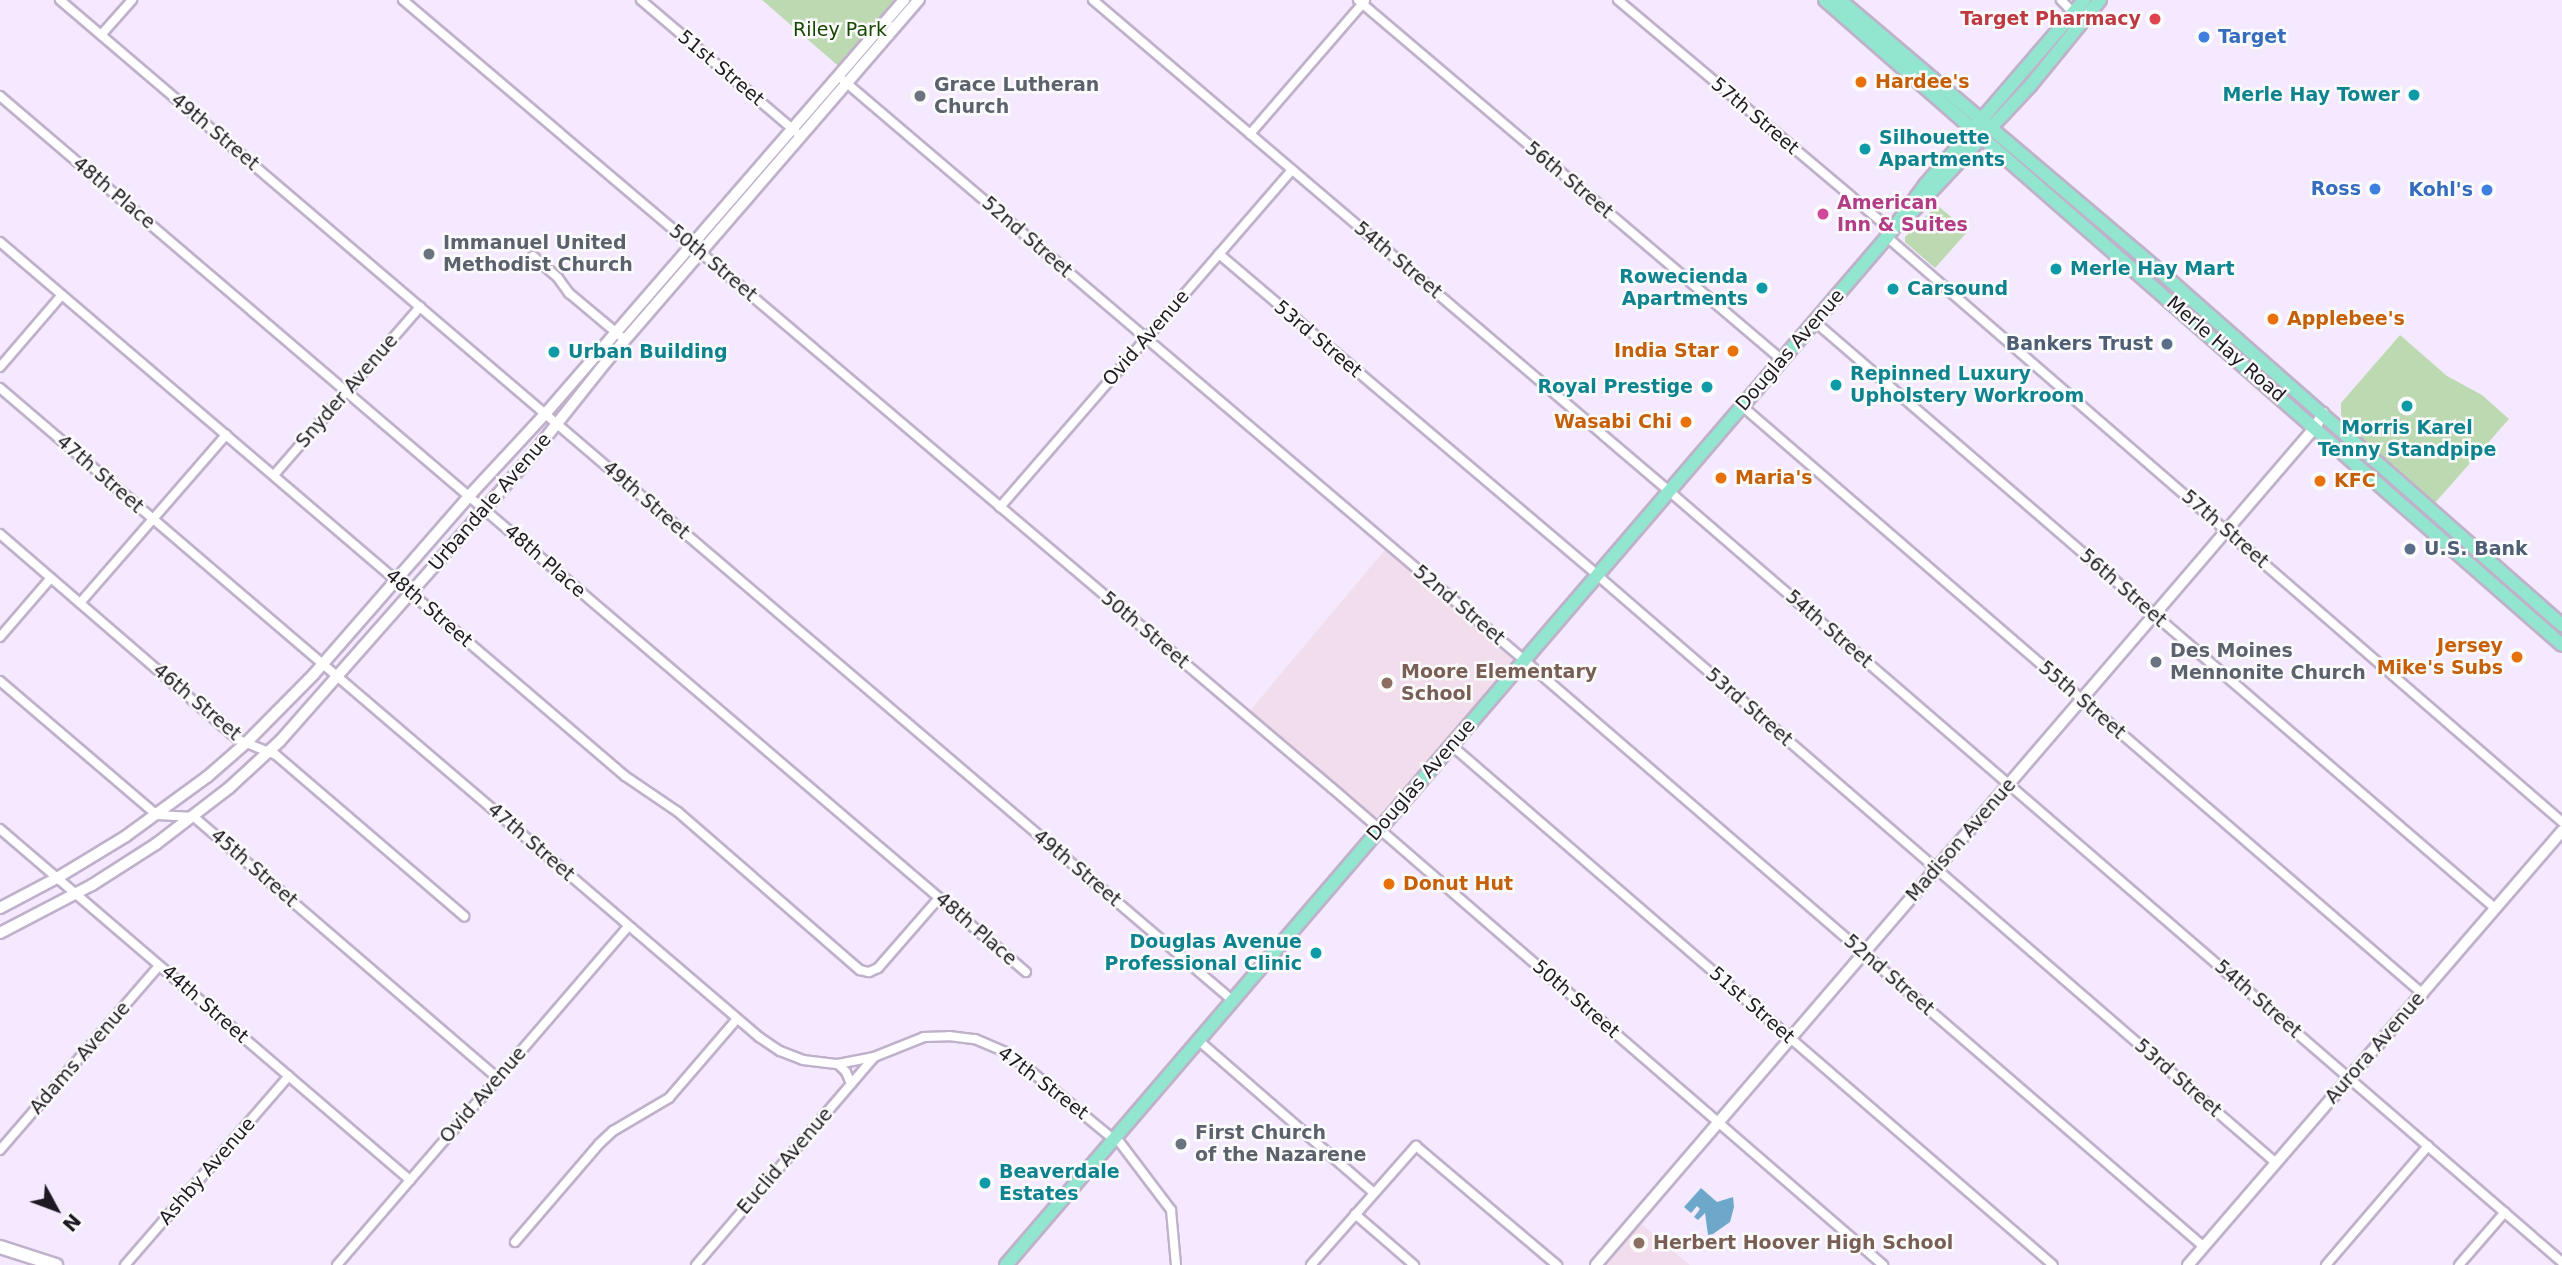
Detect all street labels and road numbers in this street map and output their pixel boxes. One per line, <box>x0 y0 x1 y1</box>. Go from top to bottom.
street label: 51st Street <box>673 25 769 111</box>
street label: 57th Street <box>1707 73 1803 159</box>
street label: 49th Street <box>167 89 263 175</box>
street label: 56th Street <box>1521 137 1617 223</box>
street label: 48th Place <box>68 152 160 234</box>
street label: 52nd Street <box>977 192 1077 282</box>
street label: 54th Street <box>1350 217 1446 303</box>
street label: 50th Street <box>665 220 761 306</box>
street label: Douglas Avenue <box>1731 284 1849 416</box>
street label: Ovid Avenue <box>1098 285 1194 391</box>
street label: Merle Hay Road <box>2162 291 2290 407</box>
street label: 53rd Street <box>1270 296 1366 382</box>
street label: Snyder Avenue <box>291 329 403 453</box>
street label: Urbandale Avenue <box>424 429 556 575</box>
street label: 47th Street <box>52 430 148 518</box>
street label: 49th Street <box>598 456 694 544</box>
street label: 57th Street <box>2177 485 2273 573</box>
street label: 48th Place <box>500 520 590 602</box>
street label: 56th Street <box>2075 544 2171 632</box>
street label: 52nd Street <box>1409 560 1509 650</box>
street label: 48th Street <box>381 564 477 652</box>
street label: 54th Street <box>1781 585 1877 673</box>
street label: 50th Street <box>1097 587 1193 673</box>
street label: 55th Street <box>2034 656 2130 744</box>
street label: 46th Street <box>149 659 245 745</box>
street label: 53rd Street <box>1701 663 1797 751</box>
street label: Douglas Avenue <box>1362 714 1480 846</box>
street label: Madison Avenue <box>1901 774 2021 906</box>
street label: 47th Street <box>483 798 579 886</box>
street label: 45th Street <box>206 824 302 912</box>
street label: 49th Street <box>1029 825 1125 911</box>
street label: 48th Place <box>931 888 1021 970</box>
street label: 52nd Street <box>1839 930 1939 1020</box>
street label: 50th Street <box>1528 955 1624 1043</box>
street label: 54th Street <box>2210 955 2306 1043</box>
street label: 44th Street <box>157 960 253 1048</box>
street label: 51st Street <box>1705 962 1799 1048</box>
street label: Aurora Avenue <box>2320 988 2430 1108</box>
street label: Adams Avenue <box>25 997 135 1119</box>
street label: 53rd Street <box>2130 1034 2226 1122</box>
street label: Ovid Avenue <box>435 1042 531 1148</box>
street label: 47th Street <box>993 1042 1093 1124</box>
street label: Euclid Avenue <box>733 1103 837 1219</box>
street label: Ashby Avenue <box>154 1113 260 1229</box>

